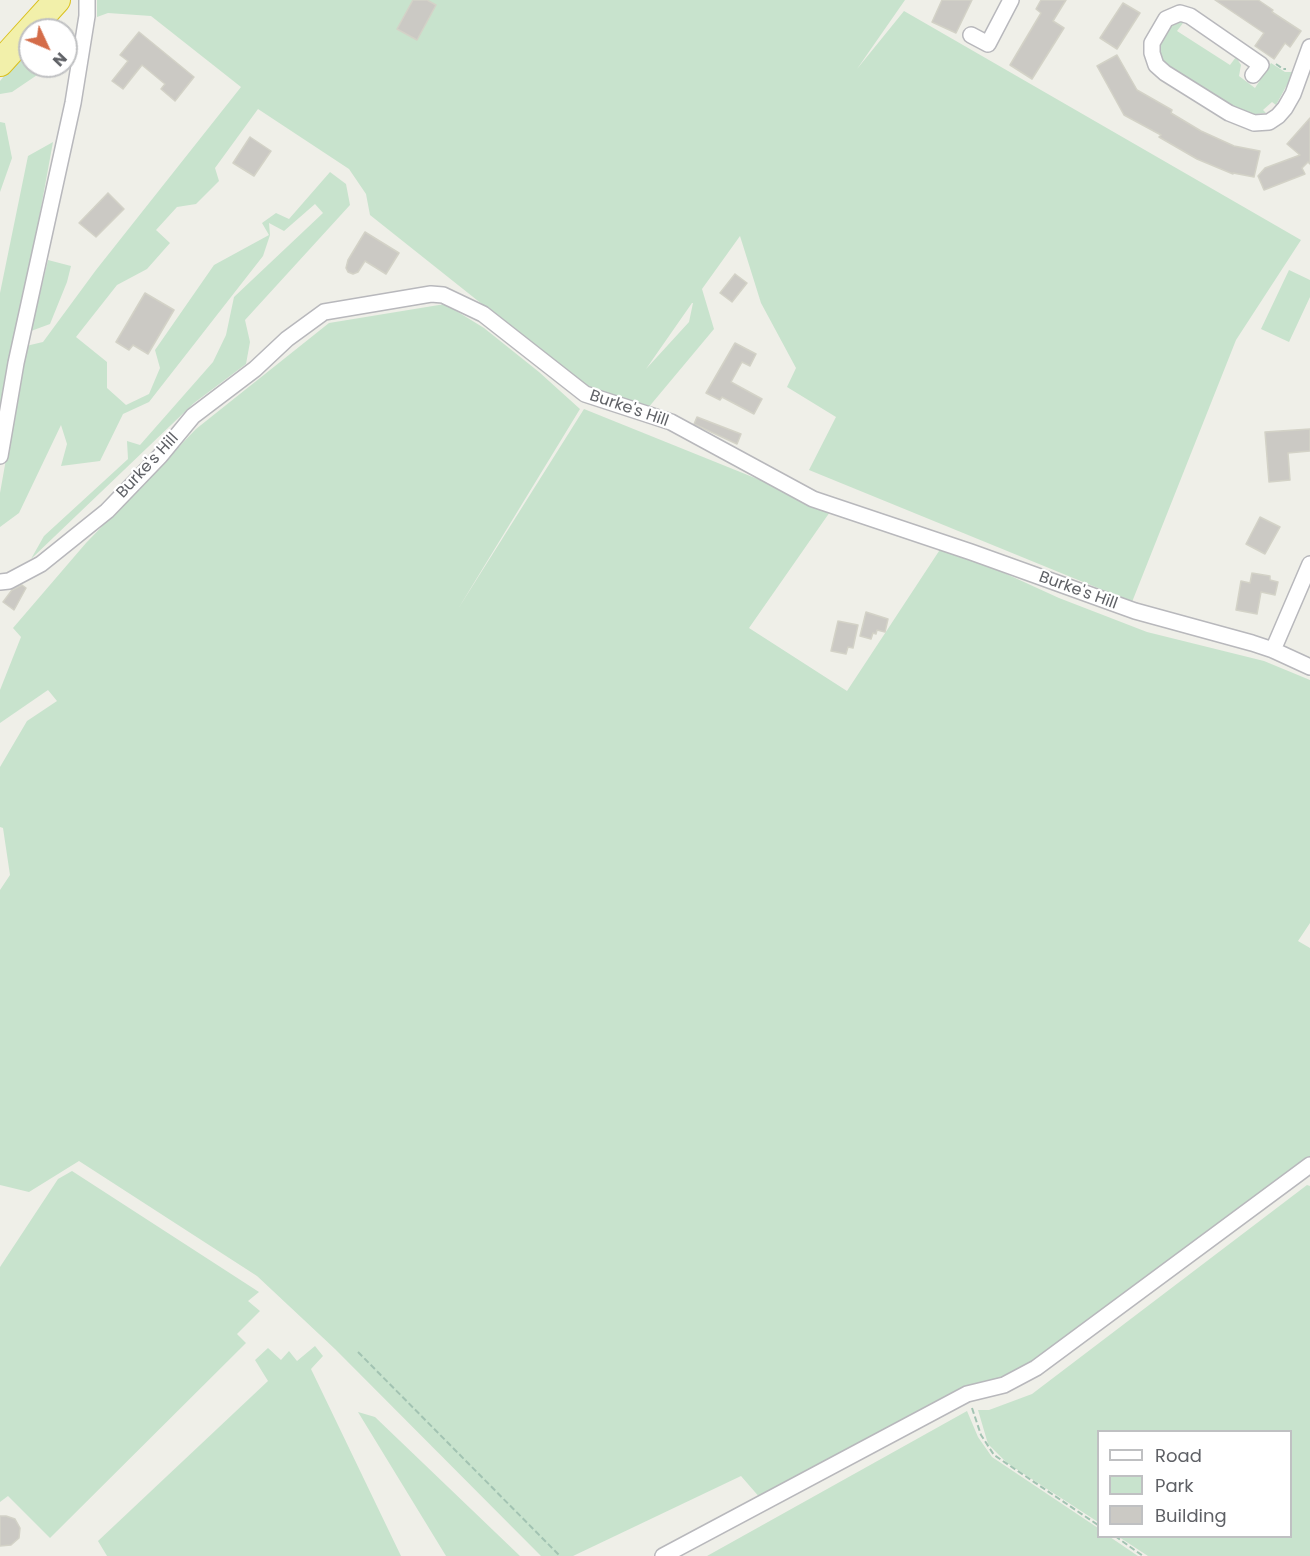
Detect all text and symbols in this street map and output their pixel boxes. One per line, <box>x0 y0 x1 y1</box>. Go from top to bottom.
north arrow <box>18 18 78 78</box>
text: N <box>47 47 72 72</box>
street label: Burke's Hill <box>587 387 671 431</box>
street label: Burke's Hill <box>113 429 183 503</box>
street label: Burke's Hill <box>1036 568 1120 614</box>
legend <box>1097 1430 1292 1538</box>
text: Road <box>1155 1443 1202 1468</box>
text: Park <box>1155 1473 1194 1498</box>
text: Building <box>1155 1503 1227 1528</box>

